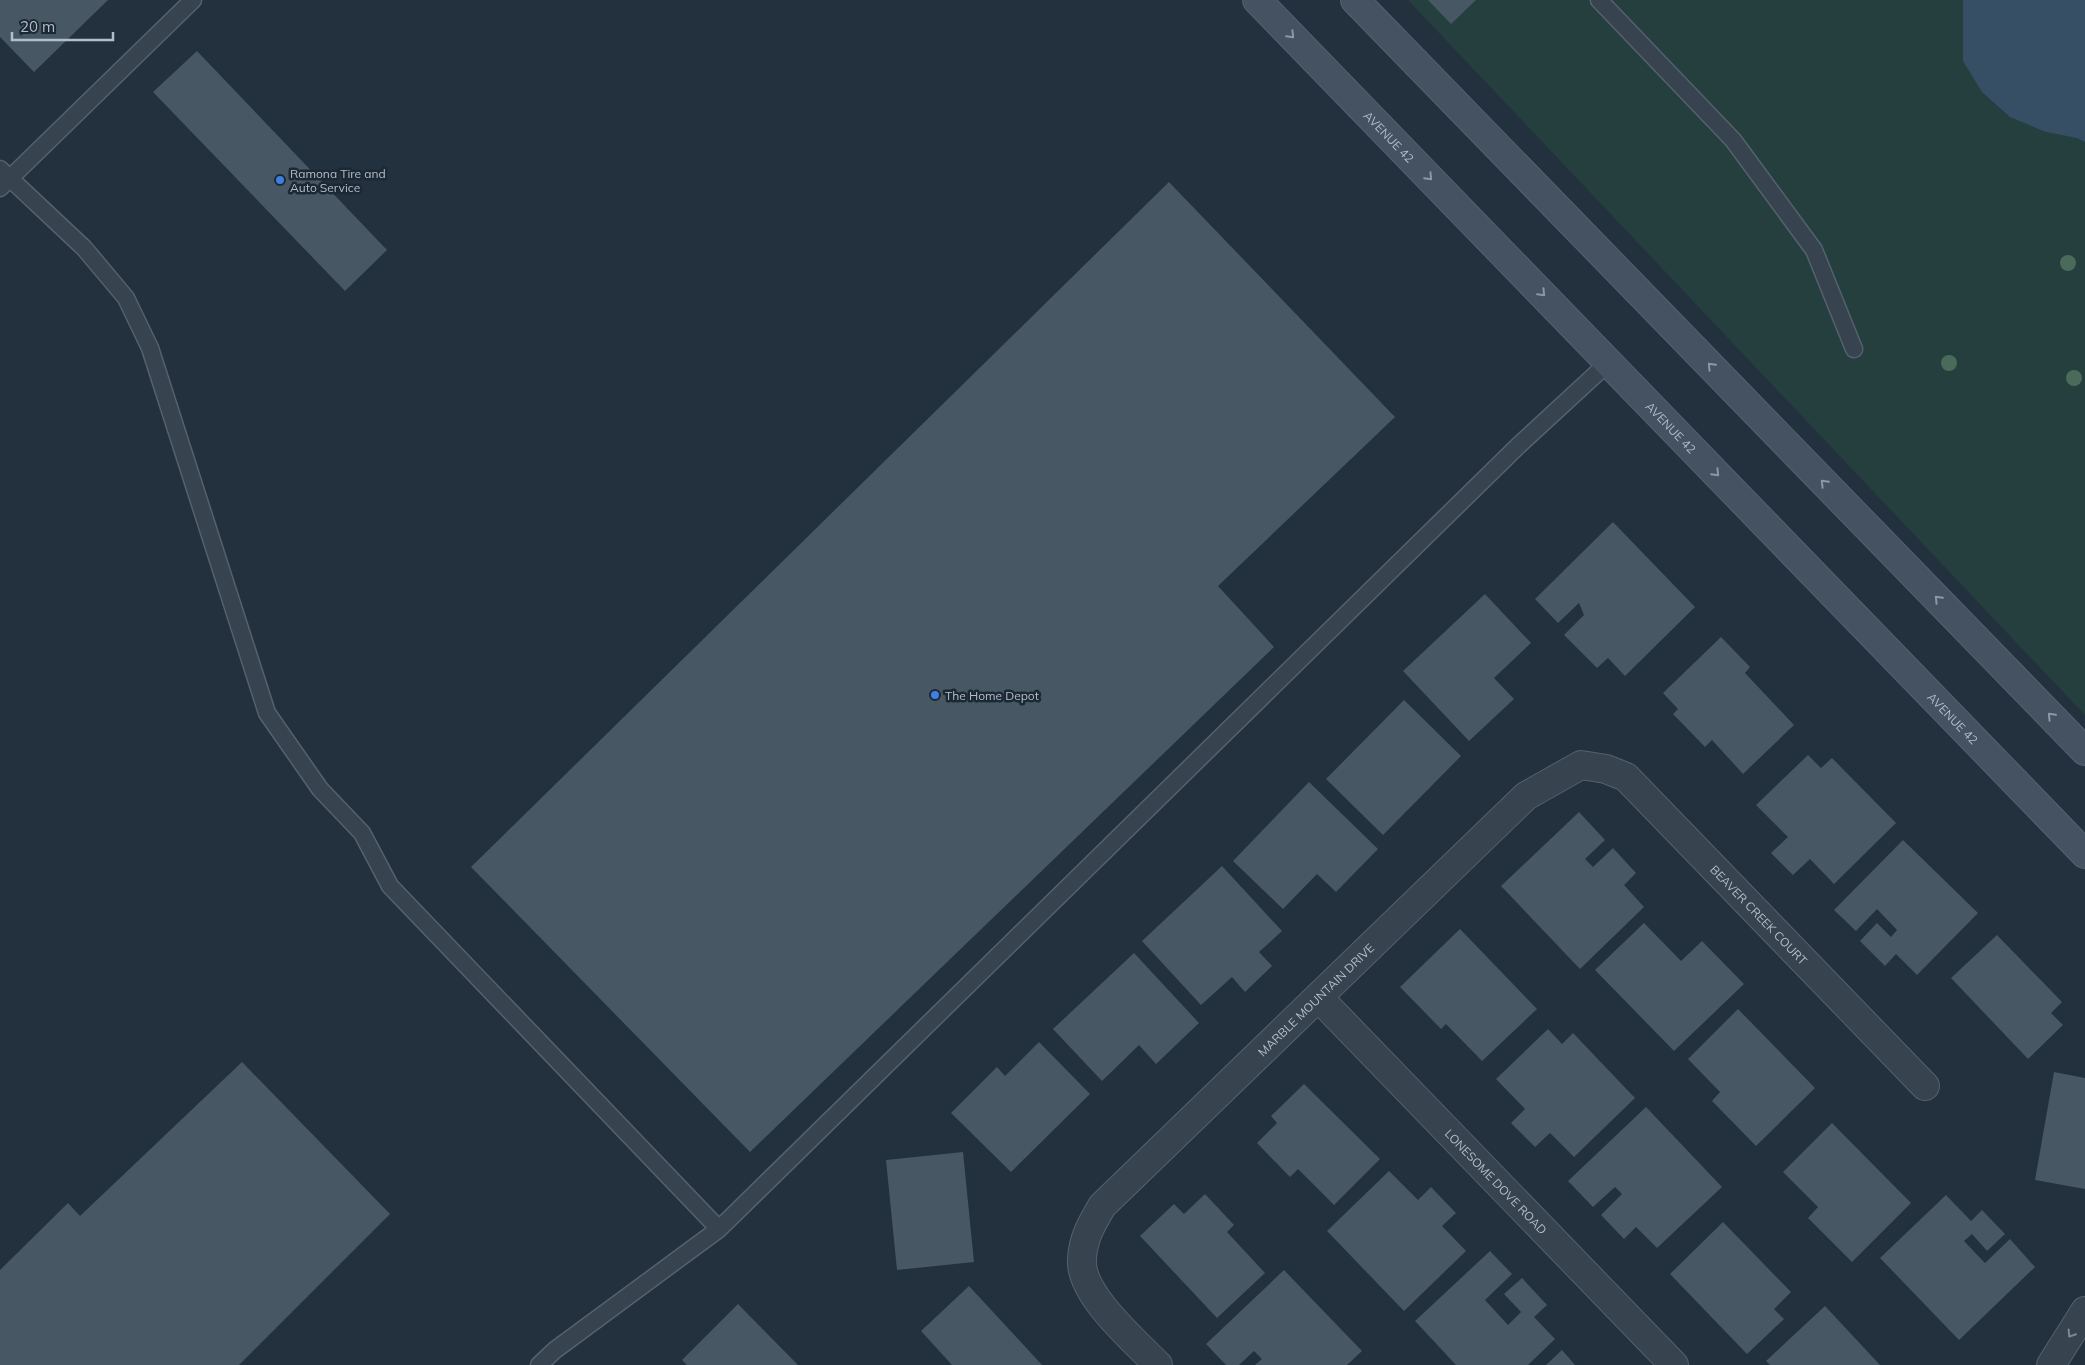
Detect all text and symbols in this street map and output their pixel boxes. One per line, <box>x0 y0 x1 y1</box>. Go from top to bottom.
scale bar <box>12 10 114 42</box>
text: 20 m <box>20 17 55 36</box>
one-way arrow <box>1286 29 1295 38</box>
street label: AVENUE 42 <box>1361 108 1418 165</box>
place label: Ramona Tire and Auto Service <box>290 166 386 195</box>
one-way arrow <box>1423 171 1432 180</box>
marker: Ramona Tire and Auto Service <box>274 174 286 186</box>
one-way arrow <box>1536 287 1545 296</box>
one-way arrow <box>1708 363 1717 372</box>
street label: AVENUE 42 <box>1643 398 1700 456</box>
one-way arrow <box>1710 467 1719 476</box>
one-way arrow <box>1821 480 1830 489</box>
one-way arrow <box>1935 596 1944 605</box>
place label: The Home Depot <box>945 688 1039 703</box>
marker: The Home Depot <box>929 689 941 701</box>
street label: AVENUE 42 <box>1925 689 1981 747</box>
one-way arrow <box>2048 713 2057 722</box>
street label: BEAVER CREEK COURT <box>1707 862 1811 968</box>
street label: MARBLE MOUNTAIN DRIVE <box>1254 940 1377 1059</box>
street label: LONESOME DOVE ROAD <box>1442 1126 1550 1237</box>
one-way arrow <box>2068 1328 2077 1337</box>

